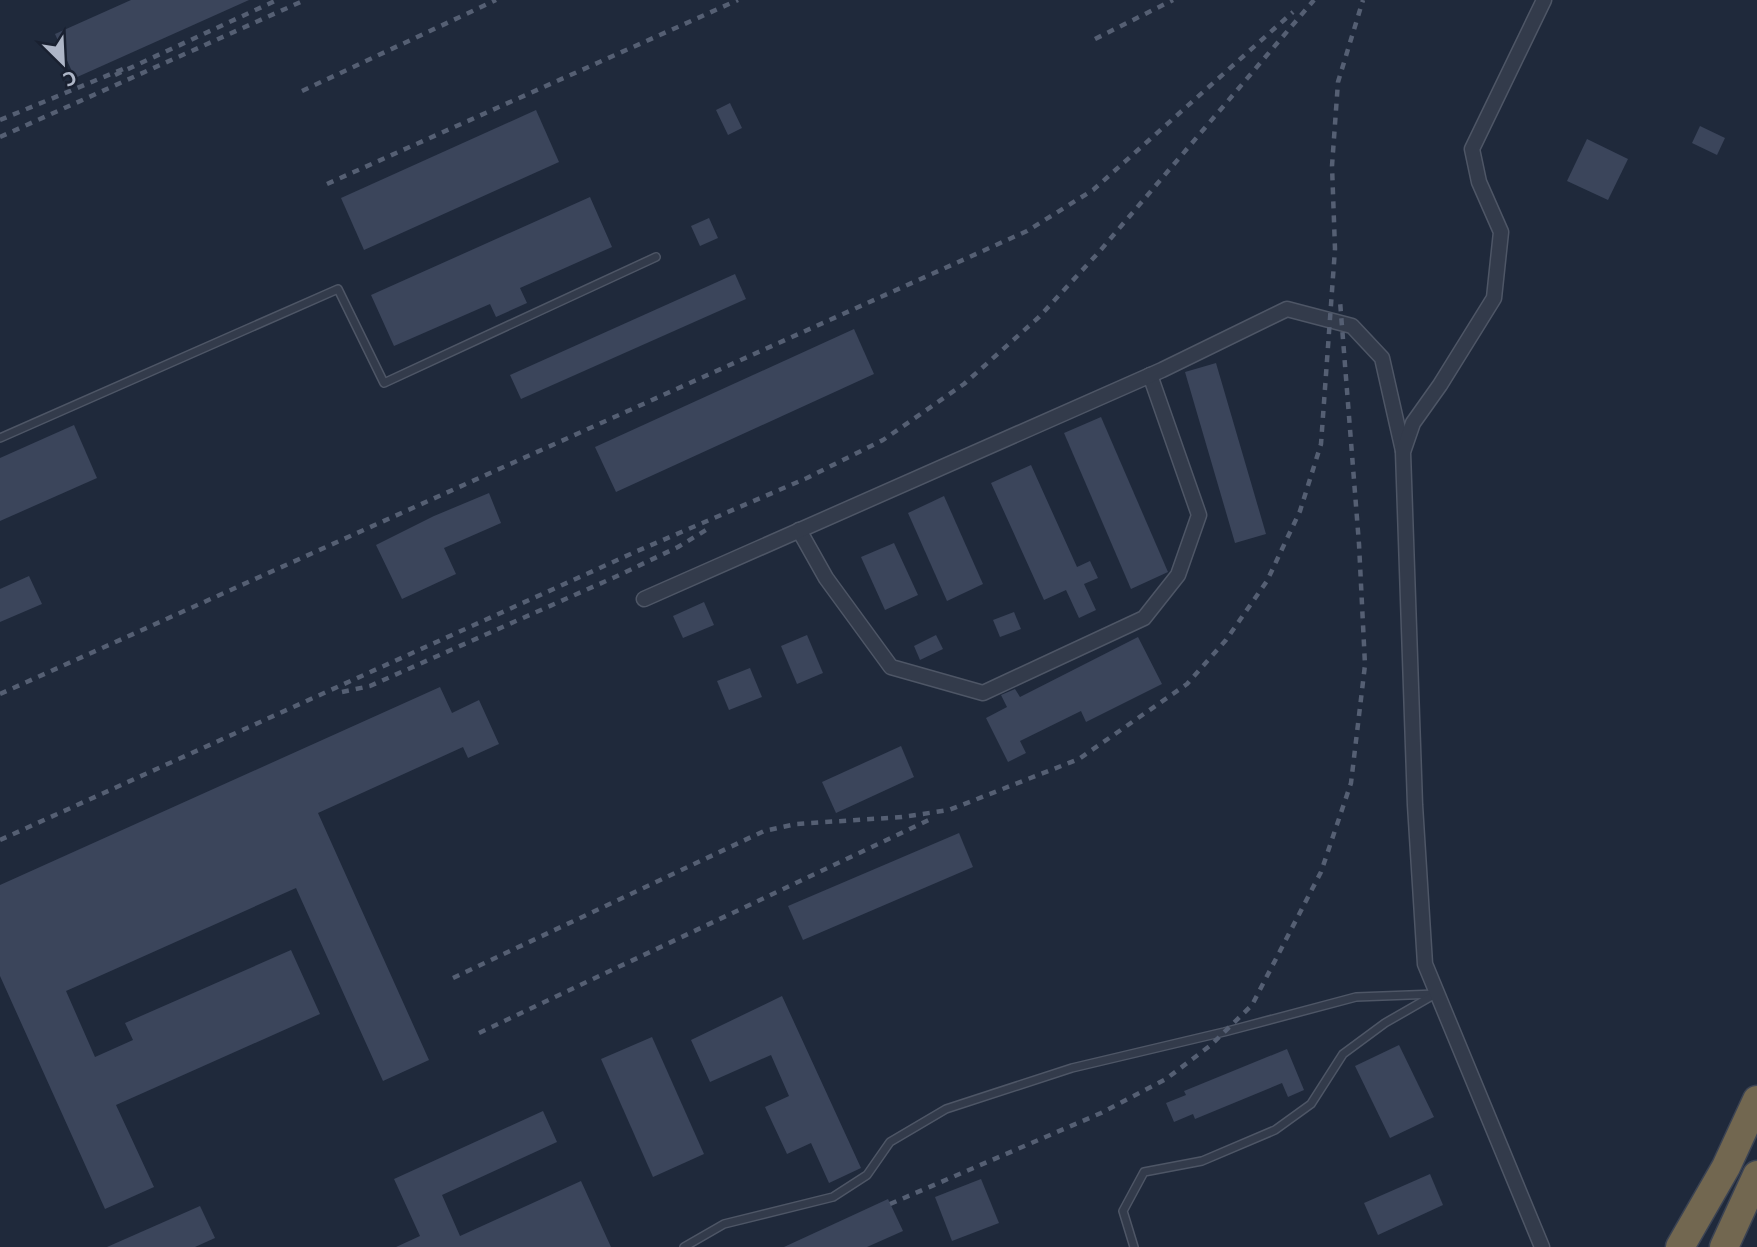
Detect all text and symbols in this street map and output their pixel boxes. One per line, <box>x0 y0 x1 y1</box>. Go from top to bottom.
north arrow <box>28 28 98 98</box>
text: С <box>59 64 81 93</box>

